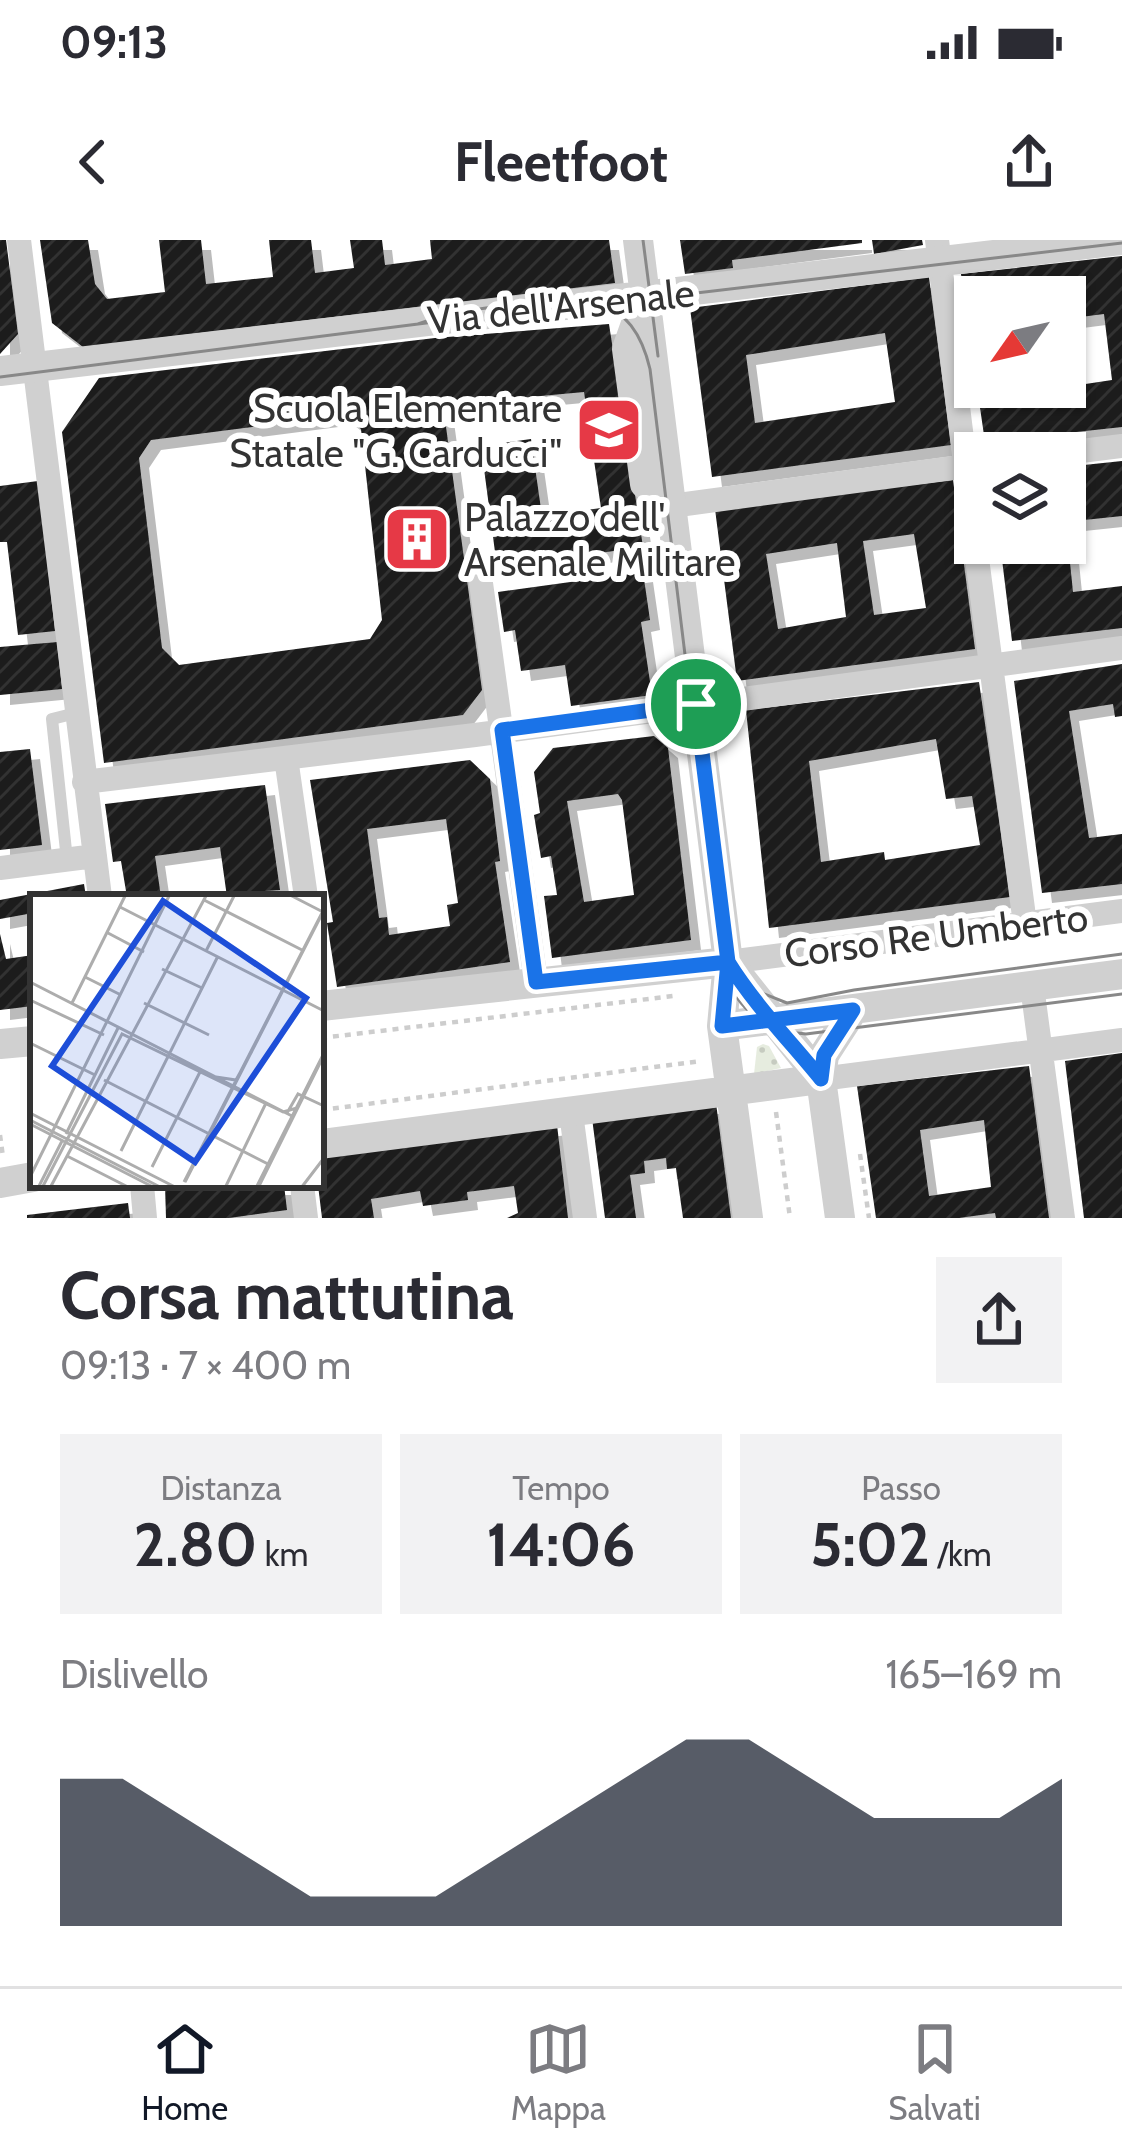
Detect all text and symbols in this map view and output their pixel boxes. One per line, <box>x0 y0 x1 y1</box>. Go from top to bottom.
text: 09:13 <box>60 15 168 69</box>
icon: back <box>60 129 126 195</box>
text: Fleetfoot <box>454 129 668 195</box>
icon: share <box>996 129 1062 195</box>
street label: Via dell'Arsenale <box>425 268 697 344</box>
north arrow <box>954 276 1086 408</box>
map controls <box>954 276 1086 564</box>
place label: Scuola Elementare Statale "G. Carducci" <box>229 384 562 477</box>
school or university icon: Scuola Elementare Statale "G. Carducci" <box>574 395 644 465</box>
button: layers <box>954 432 1086 564</box>
place label: Palazzo dell' Arsenale Militare <box>464 493 735 586</box>
building icon: Palazzo dell' Arsenale Militare <box>382 504 452 574</box>
pin <box>645 653 747 755</box>
icon: arrive <box>663 671 729 737</box>
street label: Corso Re Umberto <box>782 893 1090 977</box>
inset map <box>30 894 324 1188</box>
text: Corsa mattutina <box>60 1255 514 1336</box>
button: share <box>936 1257 1062 1383</box>
text: 09:13 · 7 × 400 m <box>60 1341 351 1389</box>
text: Distanza <box>160 1468 282 1508</box>
text: Tempo <box>512 1468 610 1508</box>
text: Passo <box>861 1468 941 1508</box>
text: 2.80 <box>134 1508 257 1581</box>
text: 14:06 <box>487 1508 635 1581</box>
text: 5:02 <box>810 1508 930 1581</box>
text: km <box>257 1534 308 1574</box>
text: /km <box>930 1534 992 1574</box>
text: Dislivello <box>60 1650 208 1698</box>
text: 165–169 m <box>885 1650 1062 1698</box>
tab: Home <box>141 2016 228 2128</box>
tab: Mappa <box>511 2016 606 2128</box>
tab: Salvati <box>888 2016 981 2128</box>

